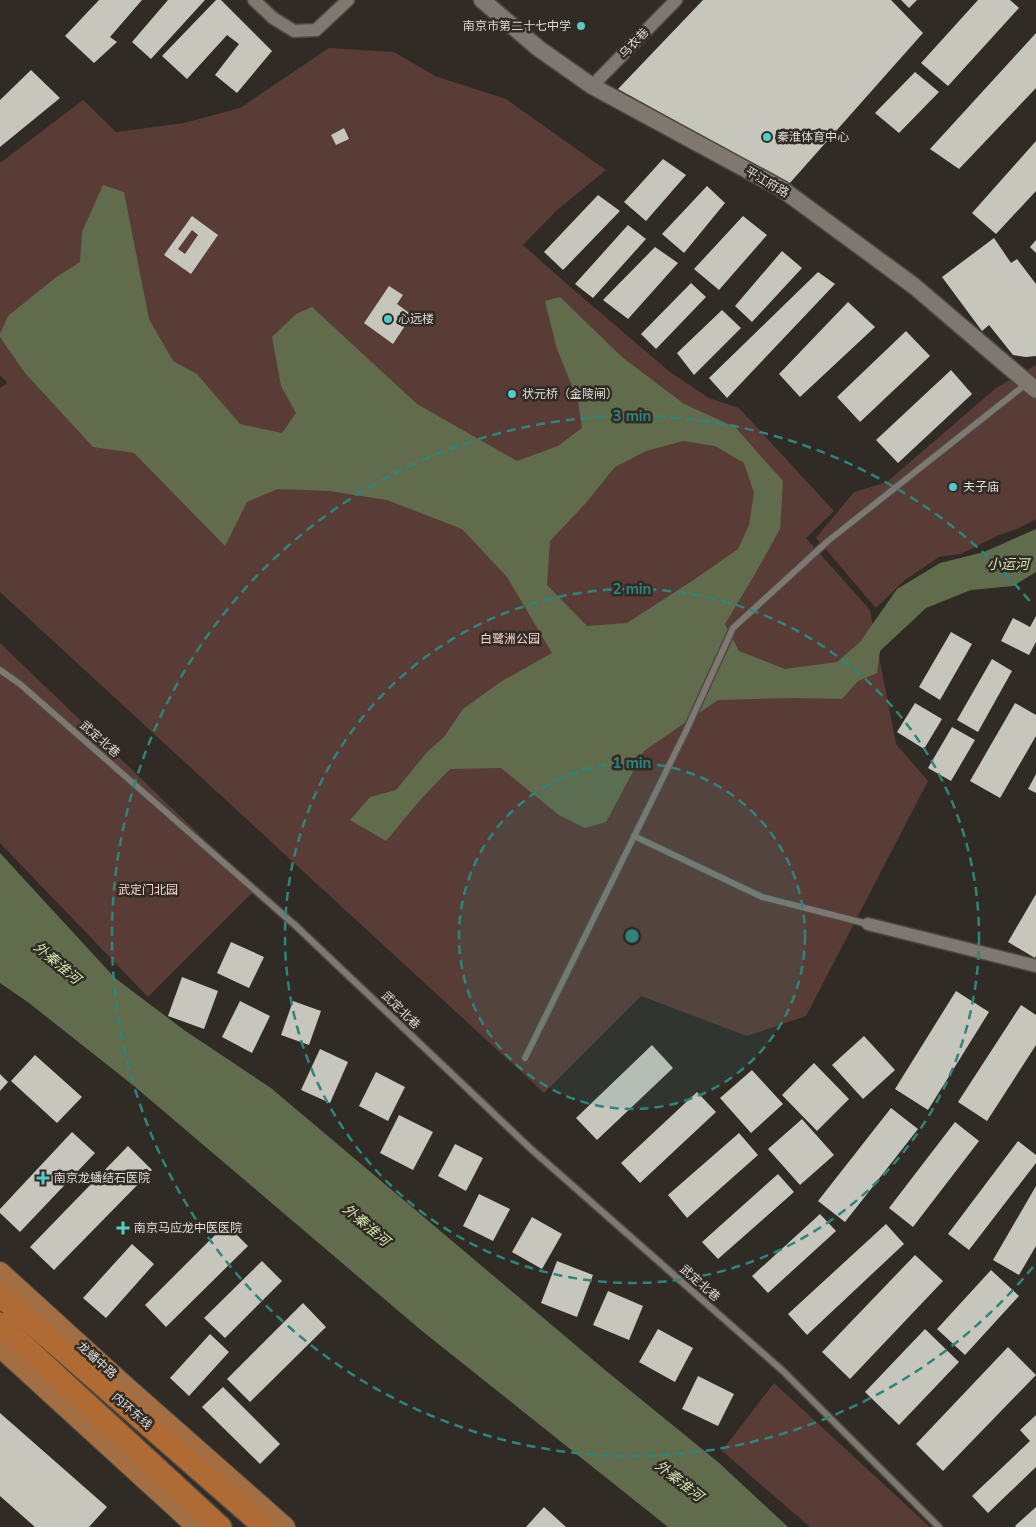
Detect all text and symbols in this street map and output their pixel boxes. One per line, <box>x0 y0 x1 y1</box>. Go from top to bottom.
place label: 南京市第二十七中学 <box>463 18 571 34</box>
marker: 南京市第二十七中学 <box>575 20 587 32</box>
street label: 乌衣巷 <box>616 24 652 62</box>
place label: 秦淮体育中心 <box>777 129 849 145</box>
marker: 秦淮体育中心 <box>761 131 773 143</box>
street label: 平江府路 <box>742 163 792 201</box>
place label: 心远楼 <box>398 311 434 327</box>
marker: 心远楼 <box>382 313 394 325</box>
place label: 状元桥（金陵闸） <box>522 386 618 402</box>
marker: 状元桥（金陵闸） <box>506 388 518 400</box>
text: 3 min <box>613 406 651 426</box>
place label: 夫子庙 <box>963 479 999 495</box>
marker: 夫子庙 <box>947 481 959 493</box>
water label: 小运河 <box>987 555 1032 574</box>
text: 2 min <box>613 579 651 599</box>
park label: 白鹭洲公园 <box>480 631 540 647</box>
street label: 武定北巷 <box>77 717 123 761</box>
text: 1 min <box>613 753 651 773</box>
park label: 武定门北园 <box>118 882 178 898</box>
centre of rings <box>623 927 641 945</box>
water label: 外秦淮河 <box>29 938 87 990</box>
street label: 武定北巷 <box>378 988 424 1032</box>
place label: 南京龙蟠结石医院 <box>54 1170 150 1186</box>
marker: 南京龙蟠结石医院 <box>36 1171 50 1185</box>
water label: 外秦淮河 <box>338 1200 396 1252</box>
place label: 南京马应龙中医医院 <box>134 1220 242 1236</box>
marker: 南京马应龙中医医院 <box>116 1221 130 1235</box>
street label: 武定北巷 <box>677 1261 723 1305</box>
street label: 龙蟠中路 <box>74 1338 120 1382</box>
street label: 内环东线 <box>109 1389 155 1433</box>
water label: 外秦淮河 <box>651 1456 709 1508</box>

